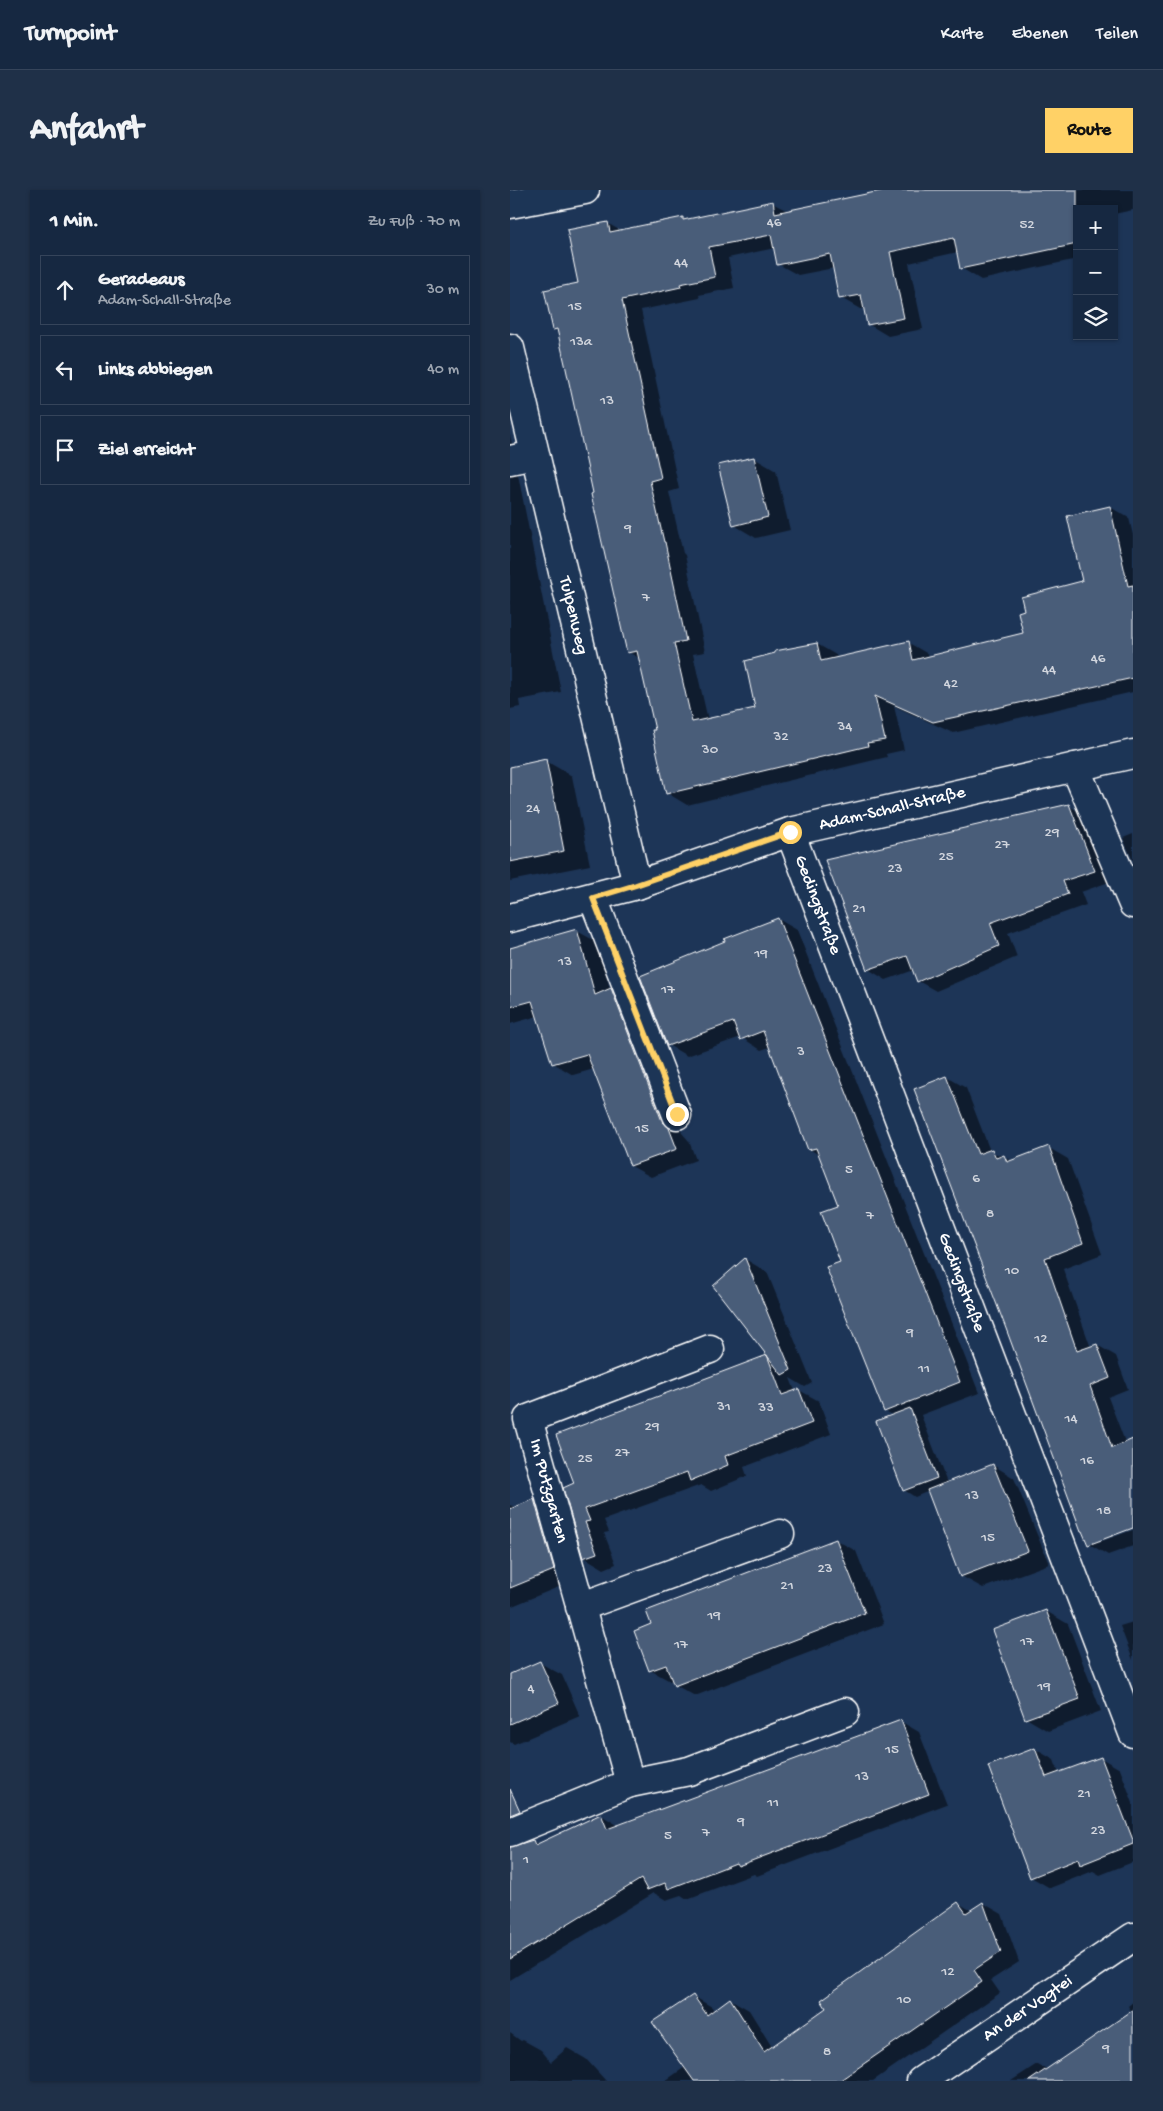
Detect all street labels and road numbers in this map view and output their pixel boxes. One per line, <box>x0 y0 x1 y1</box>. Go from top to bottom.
street label: Tulpenweg <box>554 574 593 657</box>
street label: Adam-Schall-Straße <box>817 782 968 836</box>
street label: Gedingstraße <box>789 852 846 958</box>
street label: Gedingstraße <box>933 1230 990 1336</box>
street label: Im Putzgarten <box>524 1437 572 1546</box>
street label: An der Vogtei <box>979 1971 1077 2046</box>

